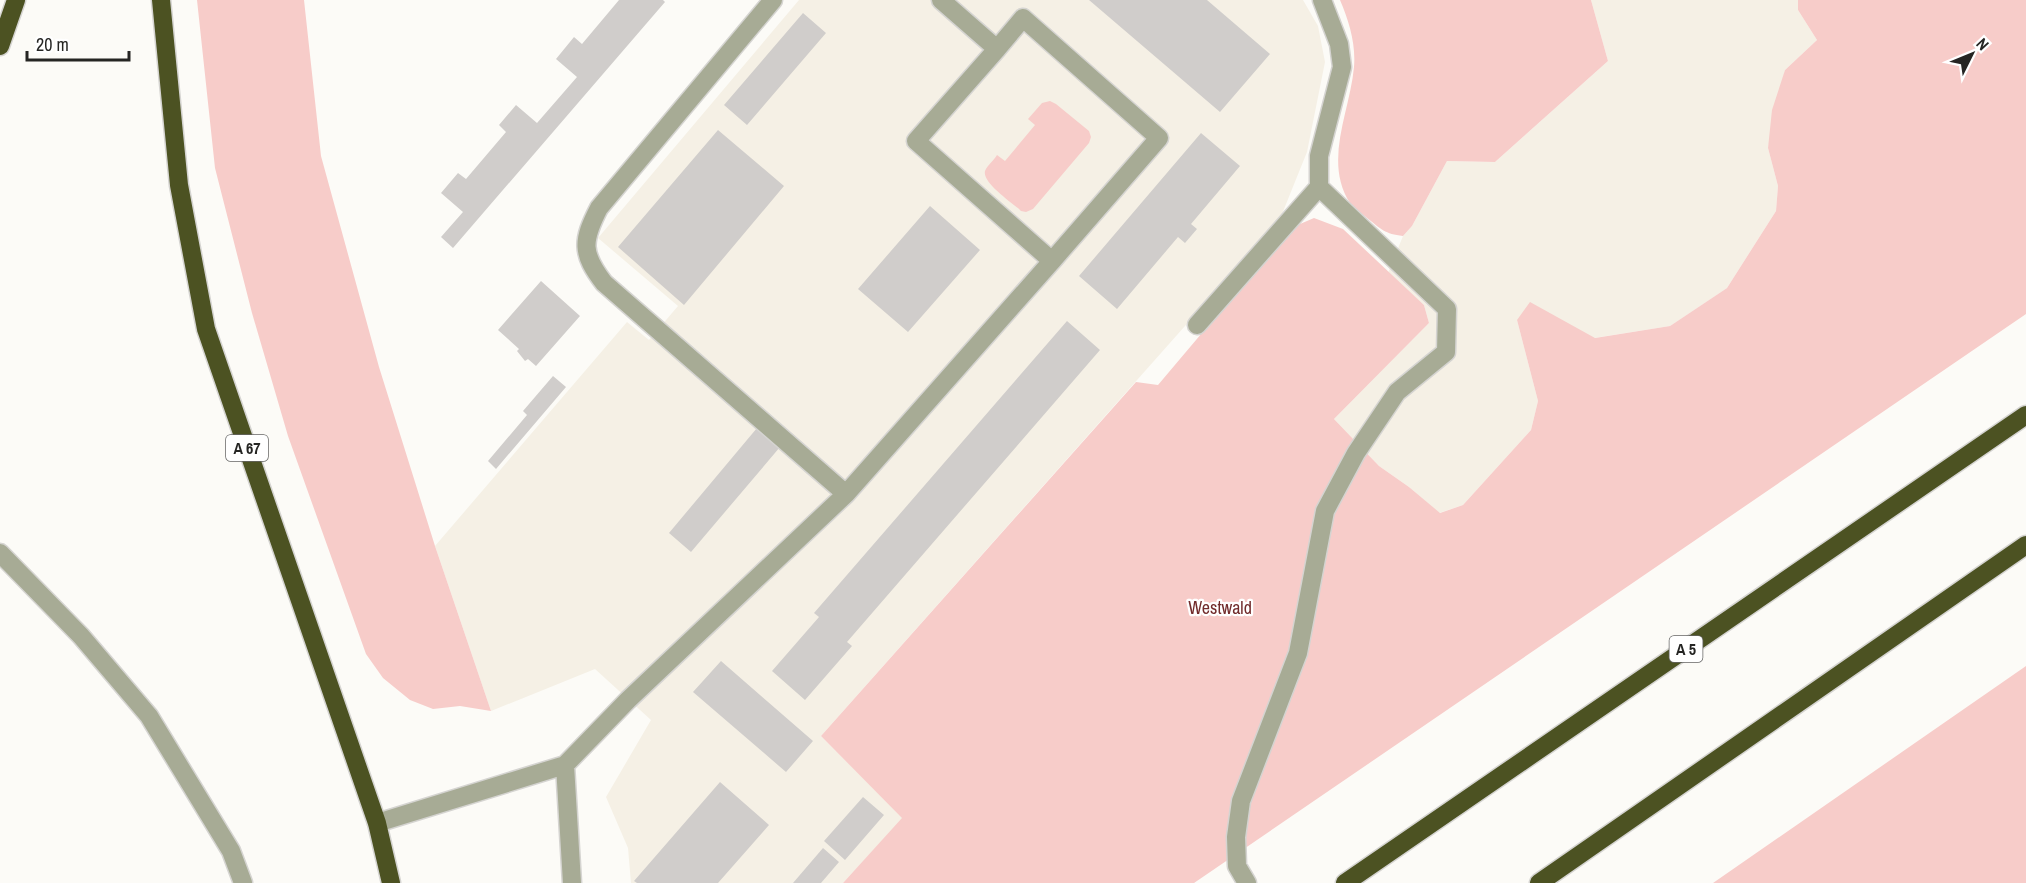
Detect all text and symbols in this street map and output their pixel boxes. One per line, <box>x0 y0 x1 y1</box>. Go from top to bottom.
scale bar <box>27 24 129 62</box>
north arrow <box>1942 24 2002 84</box>
text: 20 m <box>36 32 69 57</box>
text: N <box>1972 33 1994 55</box>
road number: A 67 <box>226 435 268 461</box>
park label: Westwald <box>1188 595 1252 620</box>
road number: A 5 <box>1670 636 1702 662</box>

